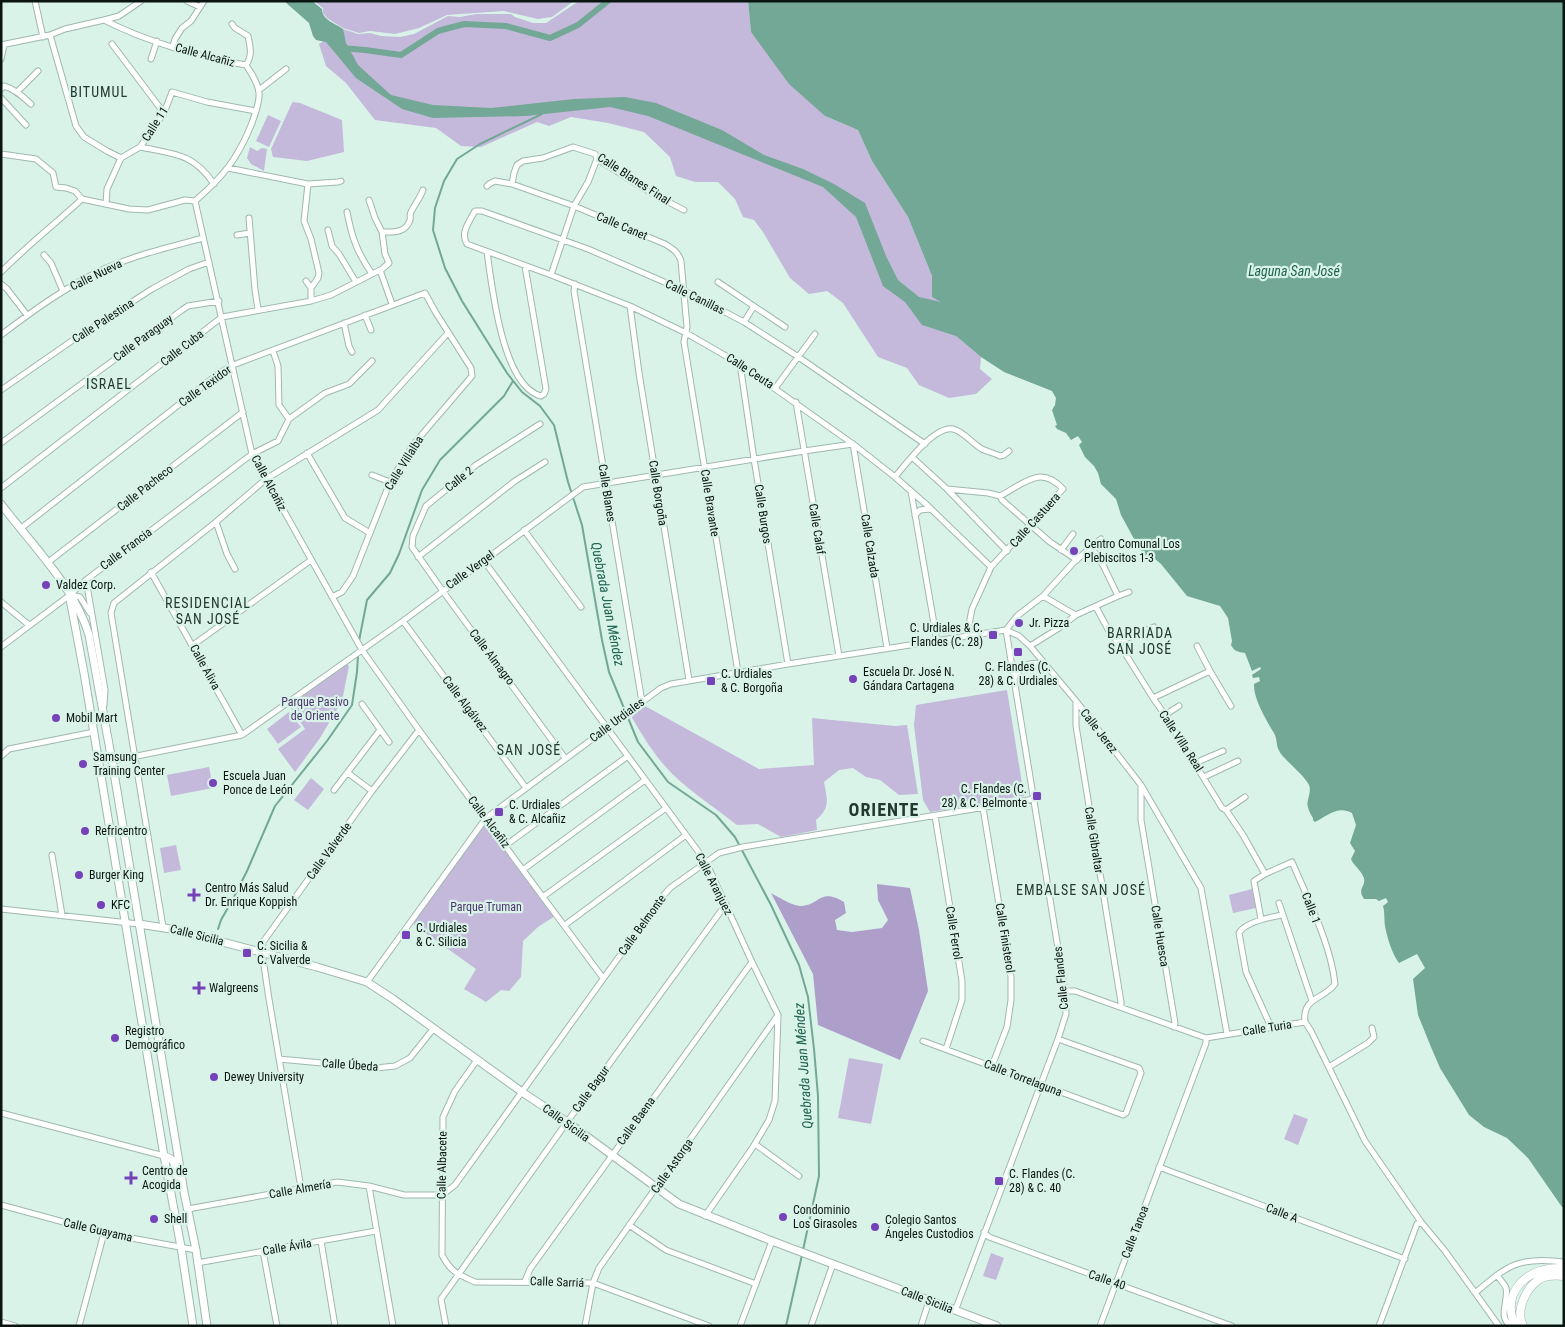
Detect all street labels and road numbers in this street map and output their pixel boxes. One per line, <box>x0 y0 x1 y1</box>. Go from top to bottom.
street label: Calle Alcañiz <box>174 40 236 70</box>
street label: Calle 11 <box>139 104 171 144</box>
street label: Calle Blanes Final <box>595 150 673 208</box>
street label: Calle Canet <box>594 209 650 243</box>
street label: Calle Nueva <box>68 256 124 294</box>
street label: Calle Canillas <box>663 277 727 317</box>
street label: Calle Palestina <box>70 296 137 346</box>
street label: Calle Paraguay <box>110 312 176 364</box>
street label: Calle Cuba <box>158 327 206 369</box>
street label: Calle Ceuta <box>724 350 777 392</box>
street label: Calle Texidor <box>176 362 234 410</box>
street label: Calle Villalba <box>382 433 426 493</box>
street label: Calle Alcañiz <box>248 453 290 513</box>
street label: Calle Borgoña <box>646 459 670 527</box>
street label: Calle Pacheco <box>114 462 176 514</box>
street label: Calle 2 <box>442 463 476 495</box>
street label: Calle Blanes <box>596 463 618 523</box>
street label: Calle Bravante <box>698 468 722 538</box>
street label: Calle Burgos <box>751 483 775 545</box>
street label: Calle Castuera <box>1007 490 1063 550</box>
street label: Calle Calaf <box>806 503 828 556</box>
street label: Calle Calzada <box>858 513 882 579</box>
street label: Calle Francia <box>97 525 155 573</box>
street label: Calle Vergel <box>443 548 497 592</box>
street label: Calle Almagro <box>466 626 518 688</box>
street label: Calle Aliva <box>187 642 223 692</box>
street label: Calle Algálvez <box>439 673 491 735</box>
street label: Calle Urdiales <box>587 695 647 745</box>
street label: Calle Jerez <box>1077 706 1121 756</box>
street label: Calle Villa Real <box>1156 708 1206 774</box>
street label: Calle Alcañiz <box>465 793 513 851</box>
street label: Calle Gibraltar <box>1082 806 1106 875</box>
street label: Calle Valverde <box>304 819 355 882</box>
street label: Calle Aranjuez <box>692 851 736 917</box>
street label: Calle 1 <box>1299 890 1323 926</box>
street label: Calle Belmonte <box>615 892 669 958</box>
street label: Calle Finisterol <box>993 902 1017 974</box>
street label: Calle Huesca <box>1148 904 1172 968</box>
street label: Calle Ferrol <box>943 905 965 961</box>
street label: Calle Sicilia <box>169 922 226 949</box>
street label: Calle Flandes <box>1051 946 1071 1010</box>
street label: Calle Turia <box>1241 1017 1293 1039</box>
street label: Calle Úbeda <box>321 1055 379 1074</box>
street label: Calle Torrelaguna <box>982 1057 1064 1099</box>
street label: Calle Bagur <box>569 1063 613 1115</box>
street label: Calle Baena <box>614 1094 658 1148</box>
street label: Calle Sicilia <box>540 1101 593 1145</box>
street label: Calle Albacete <box>434 1130 450 1199</box>
street label: Calle Astorga <box>648 1136 696 1196</box>
street label: Calle Almería <box>268 1177 332 1201</box>
street label: Calle A <box>1264 1200 1300 1226</box>
street label: Calle Tanoa <box>1119 1204 1152 1260</box>
street label: Calle Guayama <box>62 1215 134 1245</box>
street label: Calle Ávila <box>261 1235 313 1258</box>
street label: Calle 40 <box>1087 1267 1127 1293</box>
street label: Calle Sarriá <box>530 1274 585 1290</box>
street label: Calle Sicilia <box>899 1284 955 1316</box>

